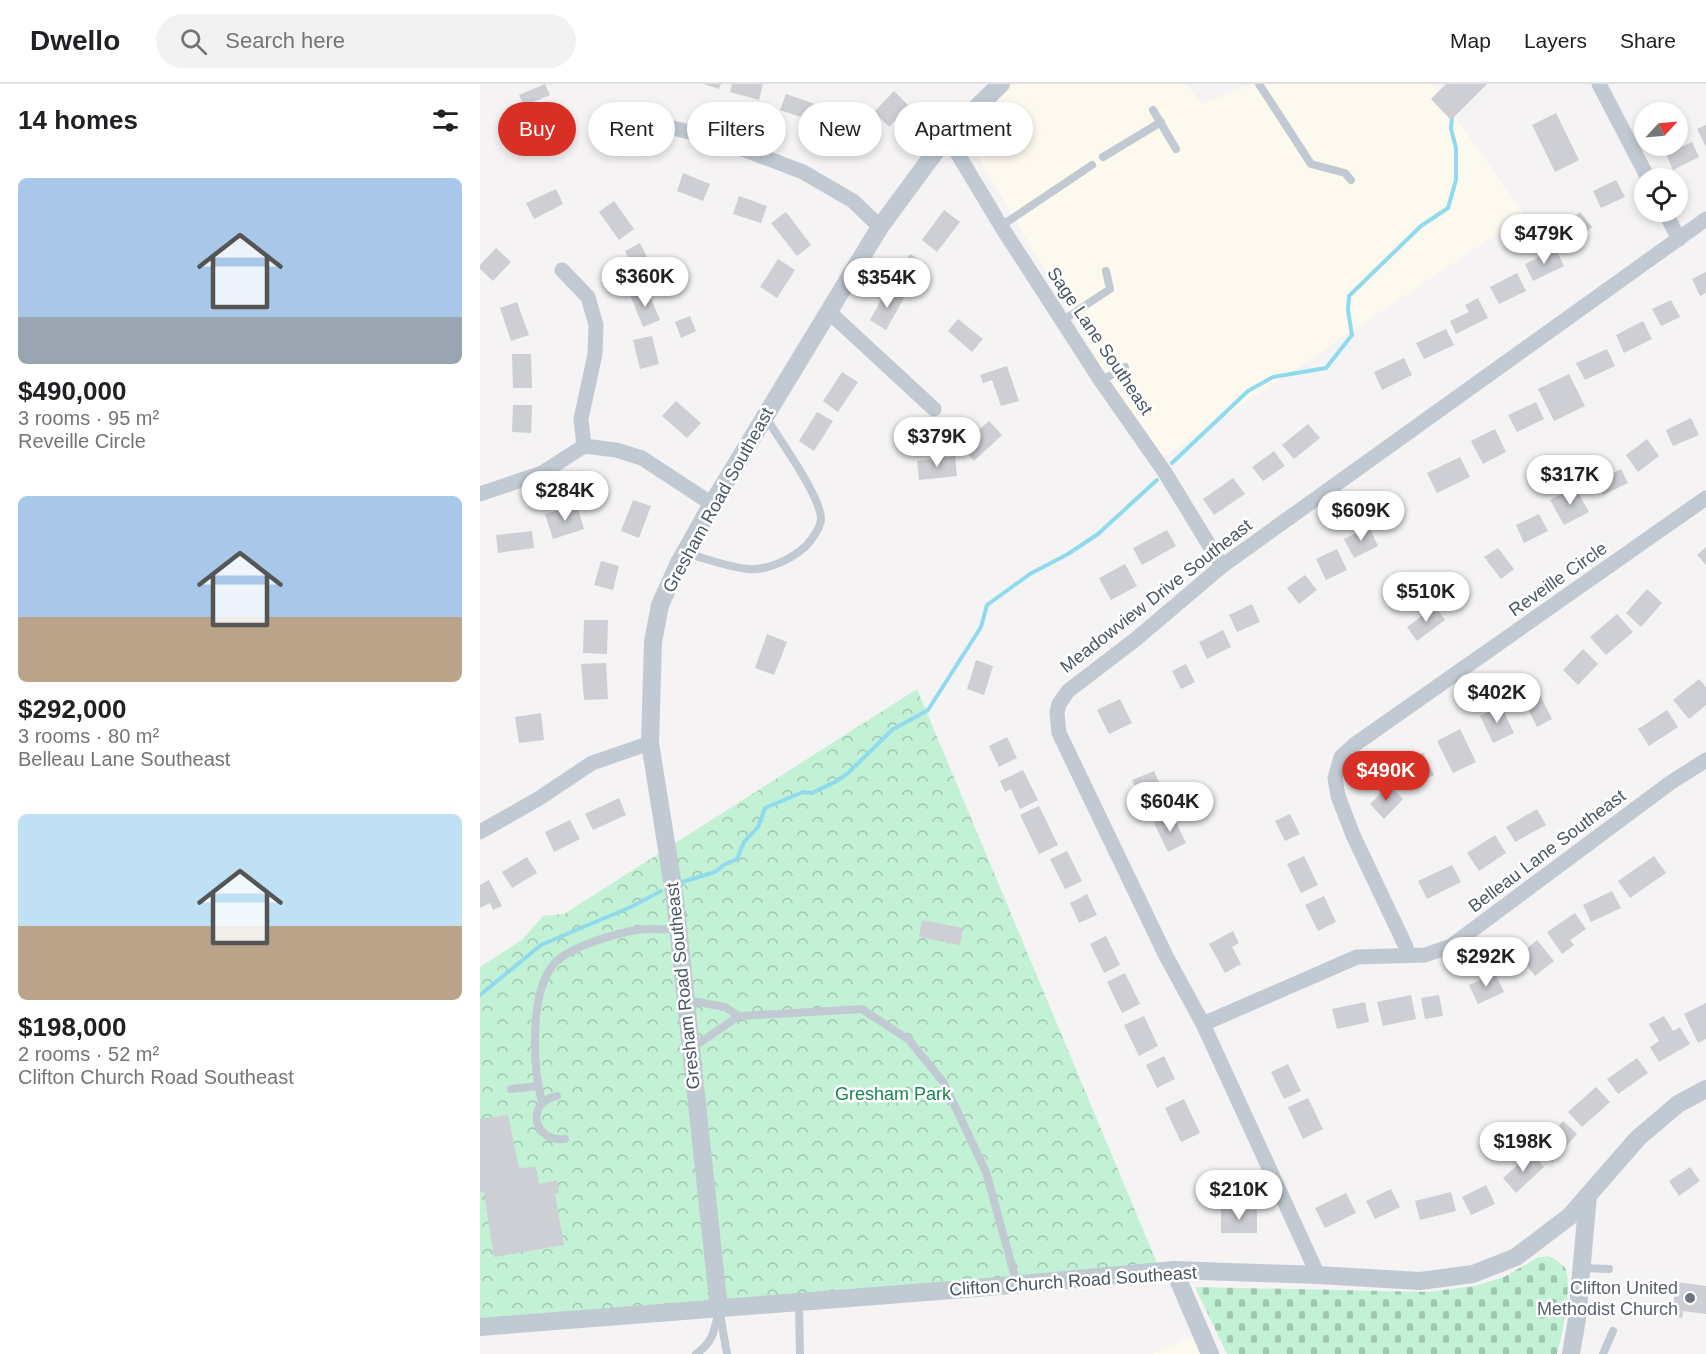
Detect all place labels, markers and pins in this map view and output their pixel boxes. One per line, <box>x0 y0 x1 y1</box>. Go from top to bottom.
pin: $479K <box>1502 214 1586 265</box>
pin: $360K <box>603 257 687 308</box>
pin: $354K <box>845 258 929 309</box>
pin: $379K <box>895 417 979 468</box>
pin: $317K <box>1528 455 1612 506</box>
pin: $284K <box>523 471 607 522</box>
pin: $609K <box>1319 491 1403 542</box>
pin: $510K <box>1384 572 1468 623</box>
pin: $402K <box>1455 673 1539 724</box>
pin: $490K <box>1344 751 1428 802</box>
pin: $604K <box>1128 782 1212 833</box>
pin: $292K <box>1444 937 1528 988</box>
pin: $198K <box>1481 1122 1565 1173</box>
pin: $210K <box>1197 1170 1281 1221</box>
place label: Clifton United Methodist Church <box>1537 1278 1678 1319</box>
marker: Clifton United Methodist Church <box>1683 1291 1697 1305</box>

